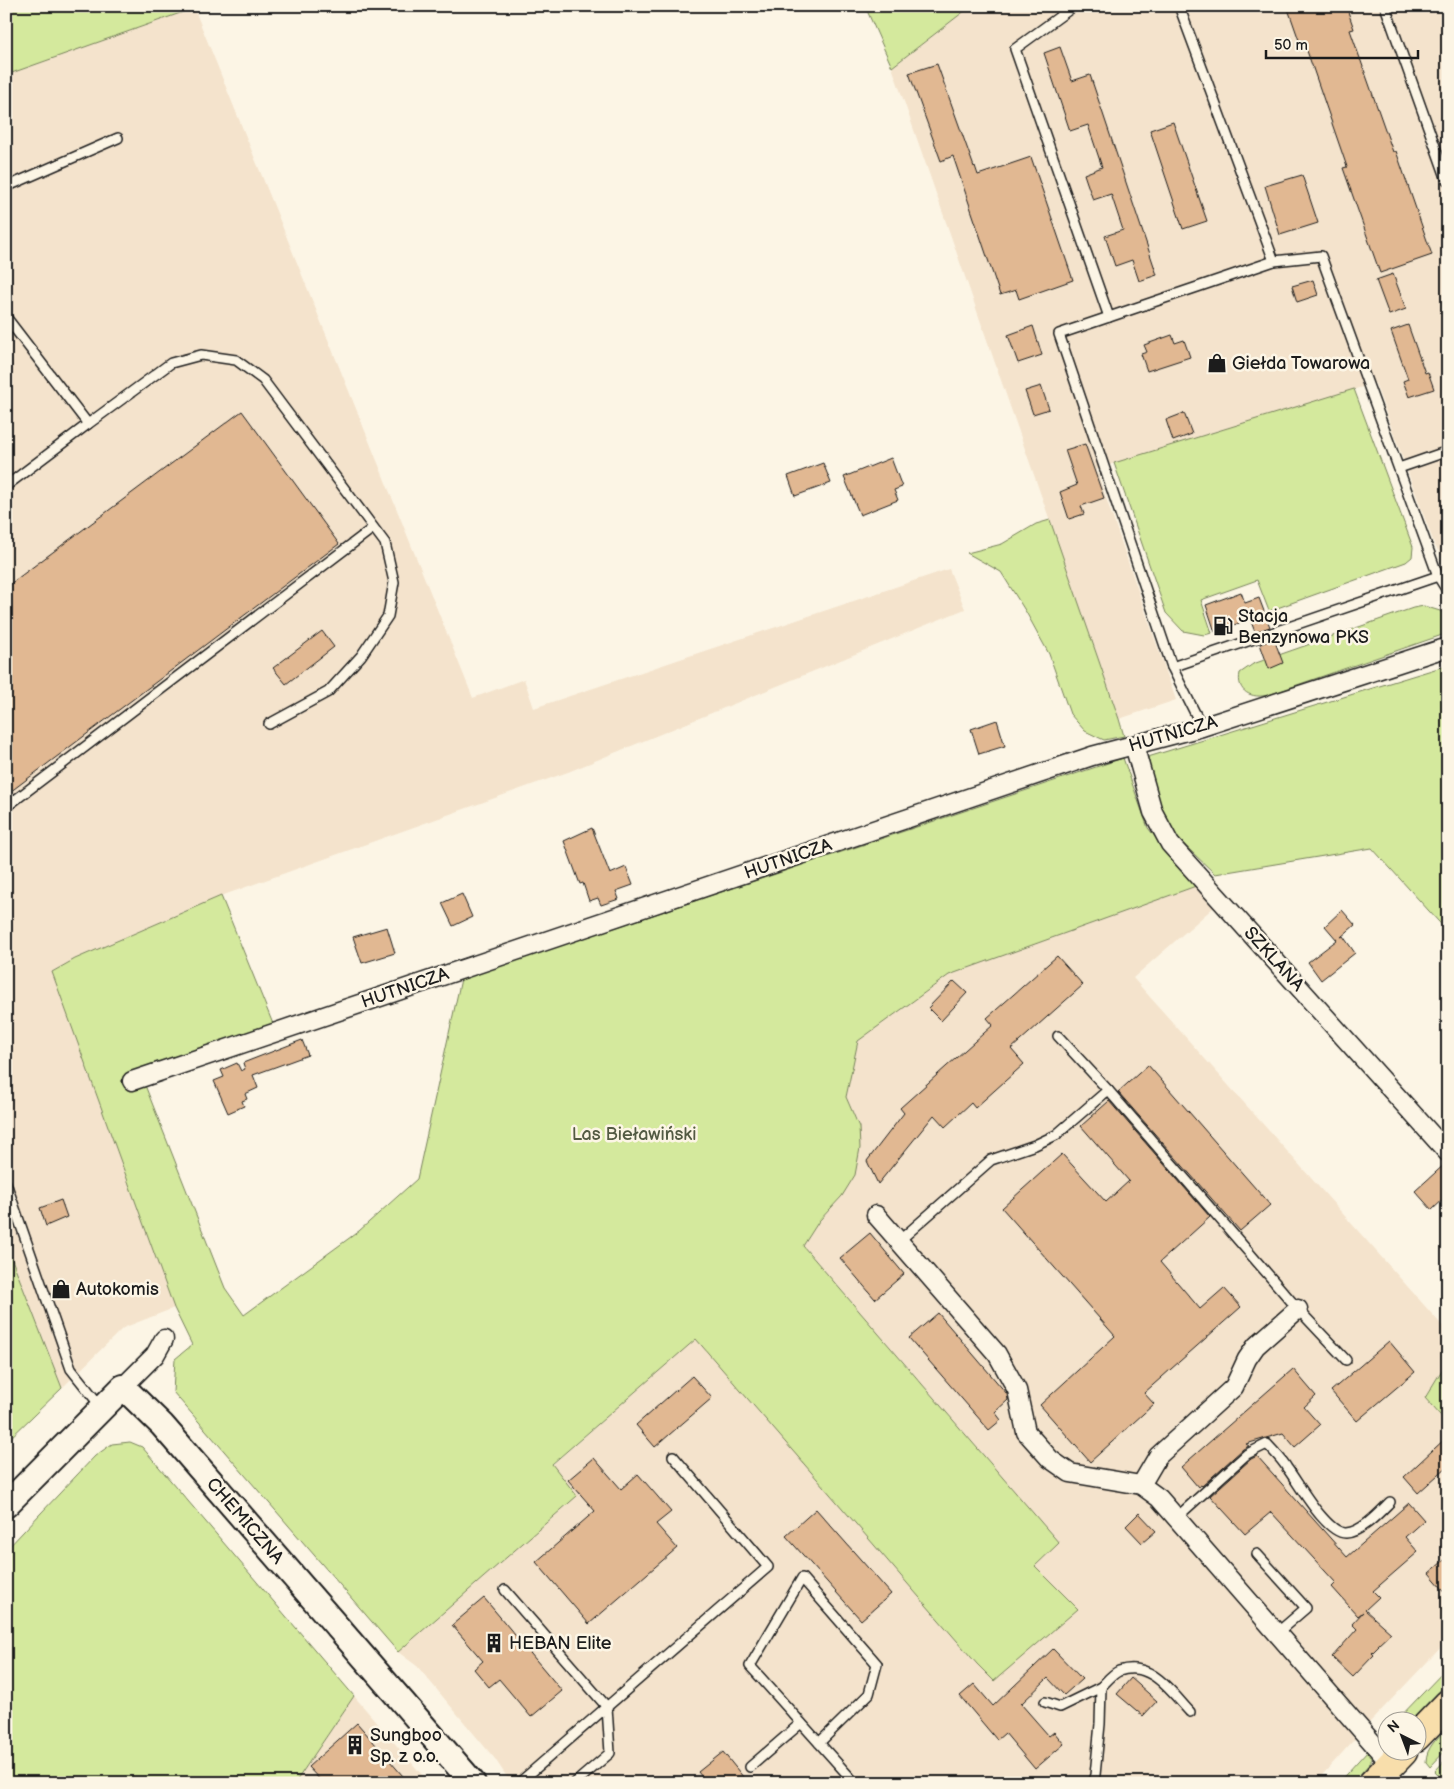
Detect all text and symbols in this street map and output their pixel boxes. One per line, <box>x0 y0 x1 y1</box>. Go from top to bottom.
scale bar <box>1266 28 1419 60</box>
text: 50 m <box>1274 36 1308 55</box>
shop icon: Giełda Towarowa <box>1206 352 1228 374</box>
place label: Giełda Towarowa <box>1232 353 1370 374</box>
place label: Stacja Benzynowa PKS <box>1238 606 1369 648</box>
fuel station icon: Stacja Benzynowa PKS <box>1212 615 1234 637</box>
street label: HUTNICZA <box>1126 711 1220 757</box>
street label: HUTNICZA <box>742 834 834 884</box>
street label: SZKLANA <box>1240 922 1308 996</box>
street label: HUTNICZA <box>359 963 451 1013</box>
park label: Las Bieławiński <box>572 1124 696 1145</box>
shop icon: Autokomis <box>50 1278 72 1300</box>
place label: Autokomis <box>76 1279 159 1300</box>
street label: CHEMICZNA <box>202 1474 288 1568</box>
building icon: HEBAN Elite <box>483 1632 505 1654</box>
place label: HEBAN Elite <box>509 1633 612 1654</box>
north arrow <box>1376 1712 1426 1762</box>
text: N <box>1384 1717 1403 1737</box>
place label: Sungboo Sp. z o.o. <box>370 1725 442 1767</box>
building icon: Sungboo Sp. z o.o. <box>344 1734 366 1756</box>

